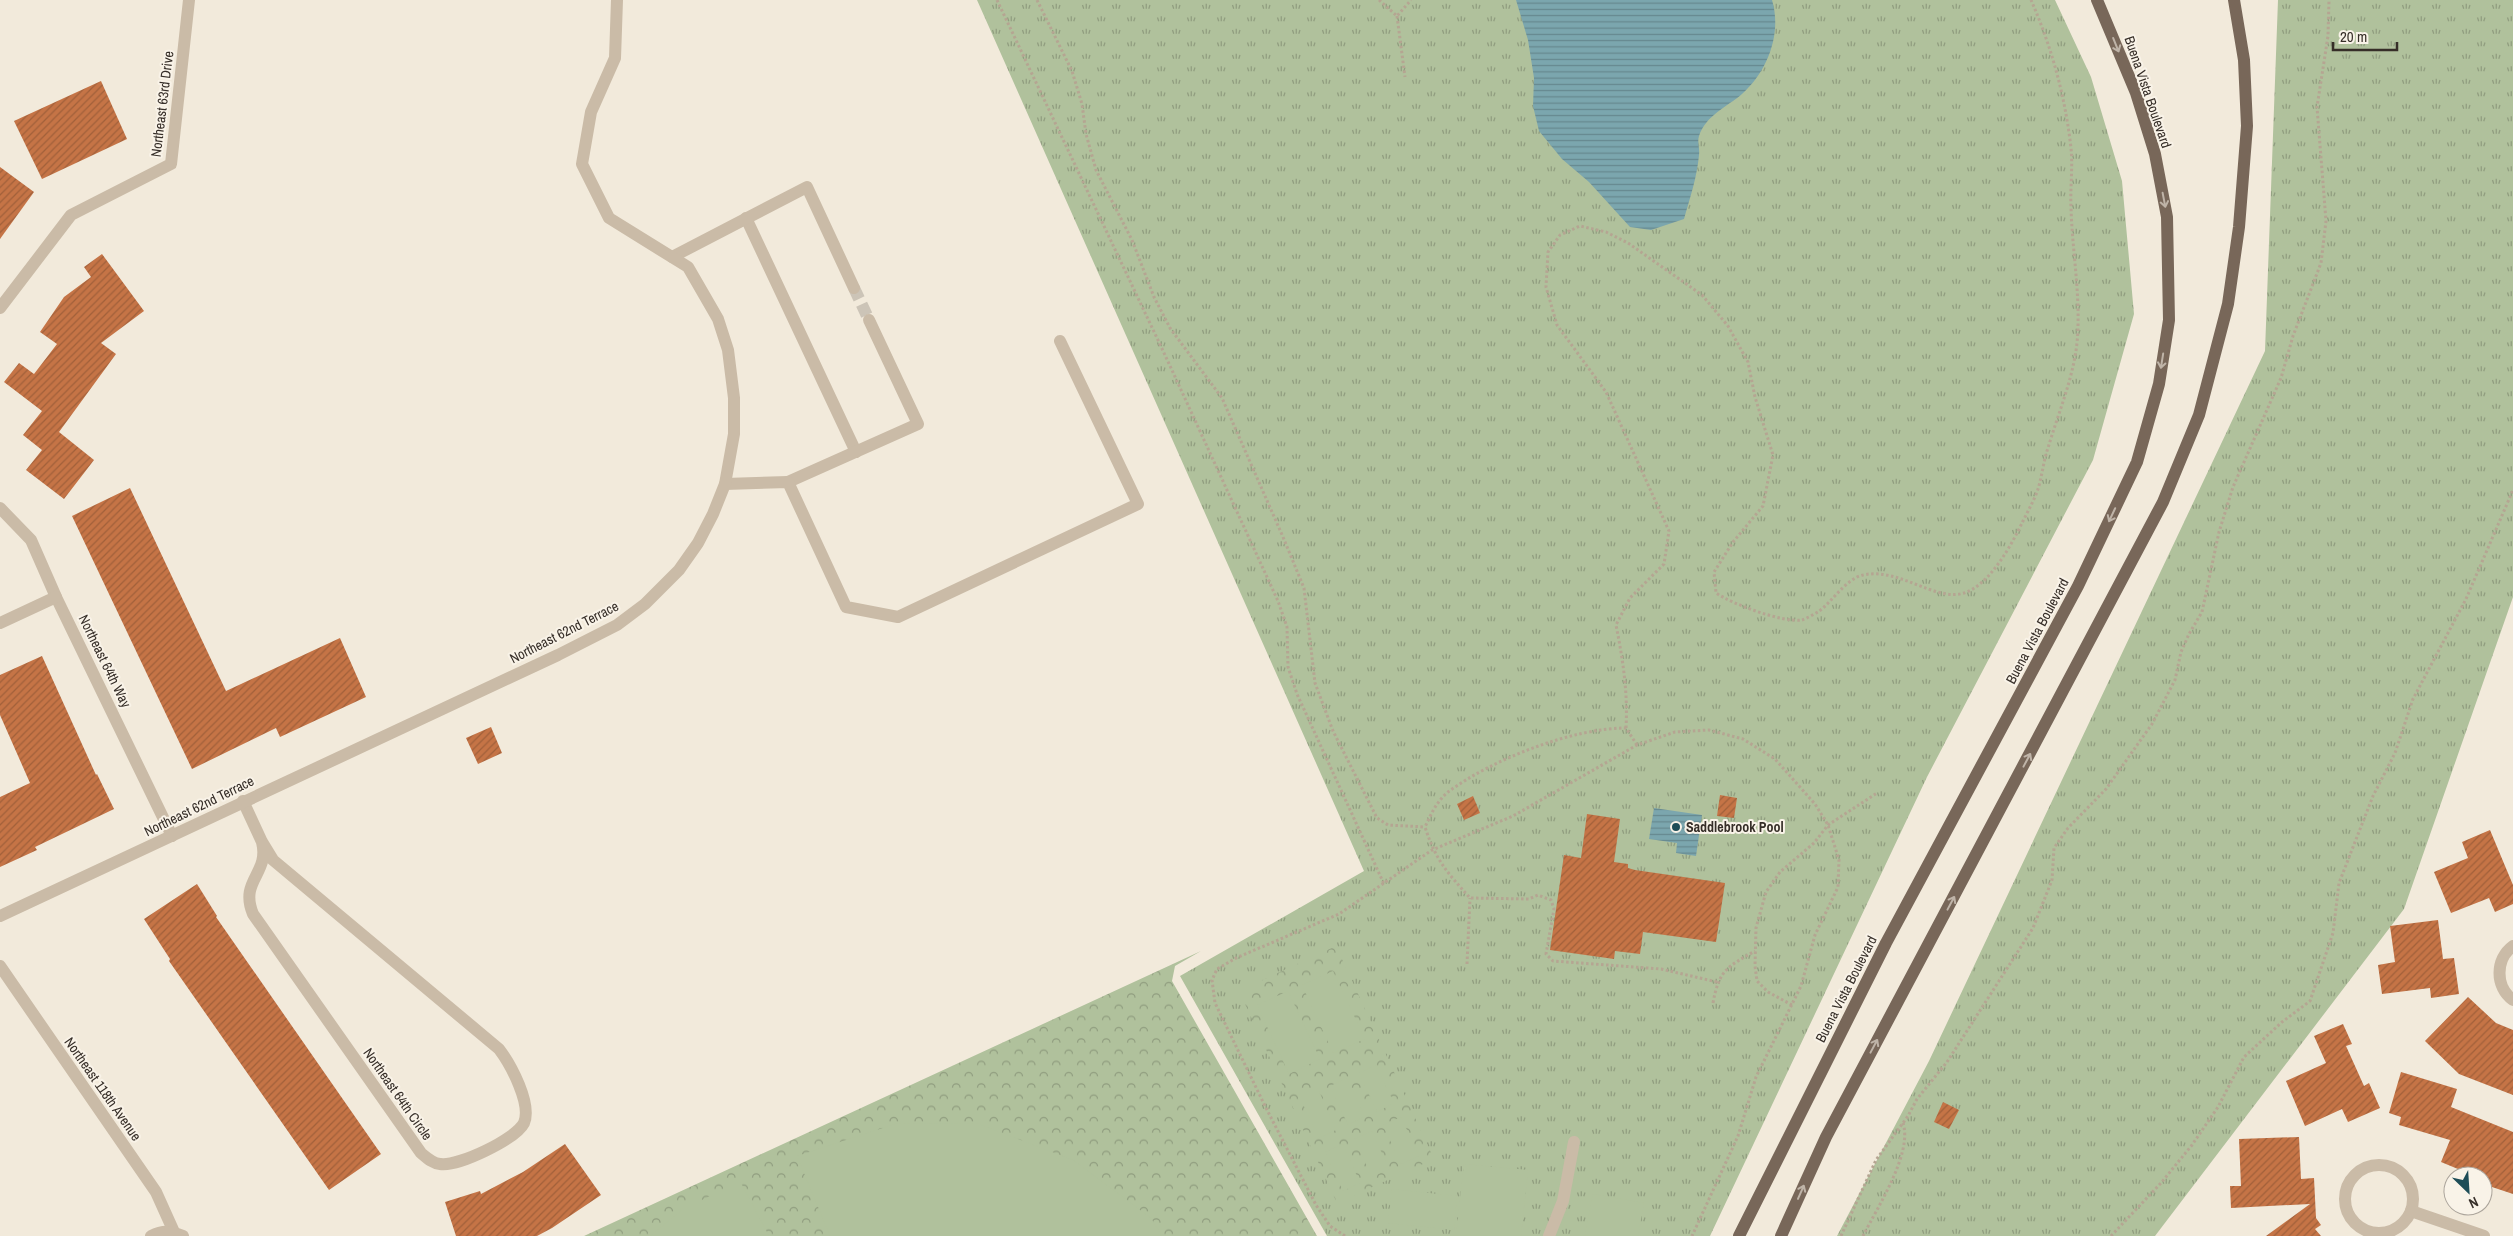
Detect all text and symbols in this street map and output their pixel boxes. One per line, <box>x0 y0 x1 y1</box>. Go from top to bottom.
scale bar <box>2333 20 2397 52</box>
text: 20 m <box>2340 26 2367 47</box>
street label: Buena Vista Boulevard <box>2120 34 2176 150</box>
one-way arrow <box>2111 37 2121 52</box>
street label: Northeast 63rd Drive <box>147 50 177 158</box>
one-way arrow <box>2159 191 2169 207</box>
one-way arrow <box>2157 353 2167 369</box>
one-way arrow <box>2107 507 2116 522</box>
street label: Buena Vista Boulevard <box>2002 575 2072 687</box>
street label: Northeast 62nd Terrace <box>507 597 621 667</box>
street label: Northeast 64th Way <box>75 612 135 711</box>
one-way arrow <box>2022 752 2032 767</box>
street label: Northeast 62nd Terrace <box>141 772 257 840</box>
place label: Saddlebrook Pool <box>1686 818 1784 836</box>
marker: Saddlebrook Pool <box>1670 821 1682 833</box>
one-way arrow <box>1947 896 1956 911</box>
street label: Buena Vista Boulevard <box>1811 933 1881 1045</box>
street label: Northeast 118th Avenue <box>61 1034 145 1144</box>
one-way arrow <box>1869 1039 1879 1054</box>
street label: Northeast 64th Circle <box>360 1044 436 1144</box>
north arrow <box>2443 1166 2493 1216</box>
one-way arrow <box>1797 1185 1807 1200</box>
text: N <box>2466 1193 2481 1213</box>

